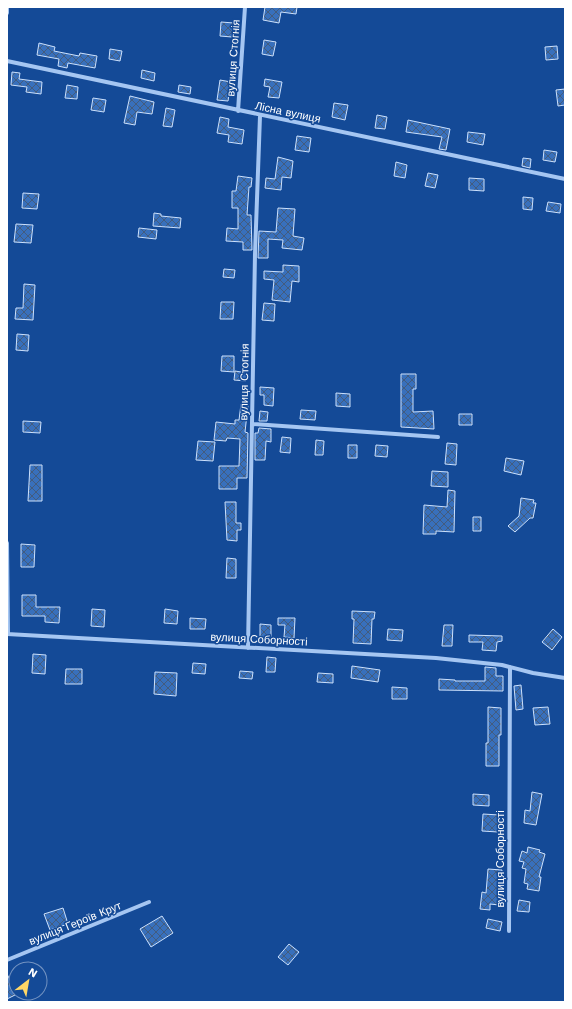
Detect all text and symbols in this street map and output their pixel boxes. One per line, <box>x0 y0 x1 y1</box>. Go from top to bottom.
street label: вулиця Стогнія <box>224 19 243 97</box>
street label: Лісна вулиця <box>254 99 322 126</box>
street label: вулиця Стогнія <box>237 343 252 421</box>
street label: вулиця Соборності <box>210 630 308 649</box>
street label: вулиця Соборності <box>494 810 507 908</box>
street label: вулиця Героїв Крут <box>27 899 123 948</box>
north arrow <box>8 961 48 1001</box>
text: N <box>26 965 40 981</box>

